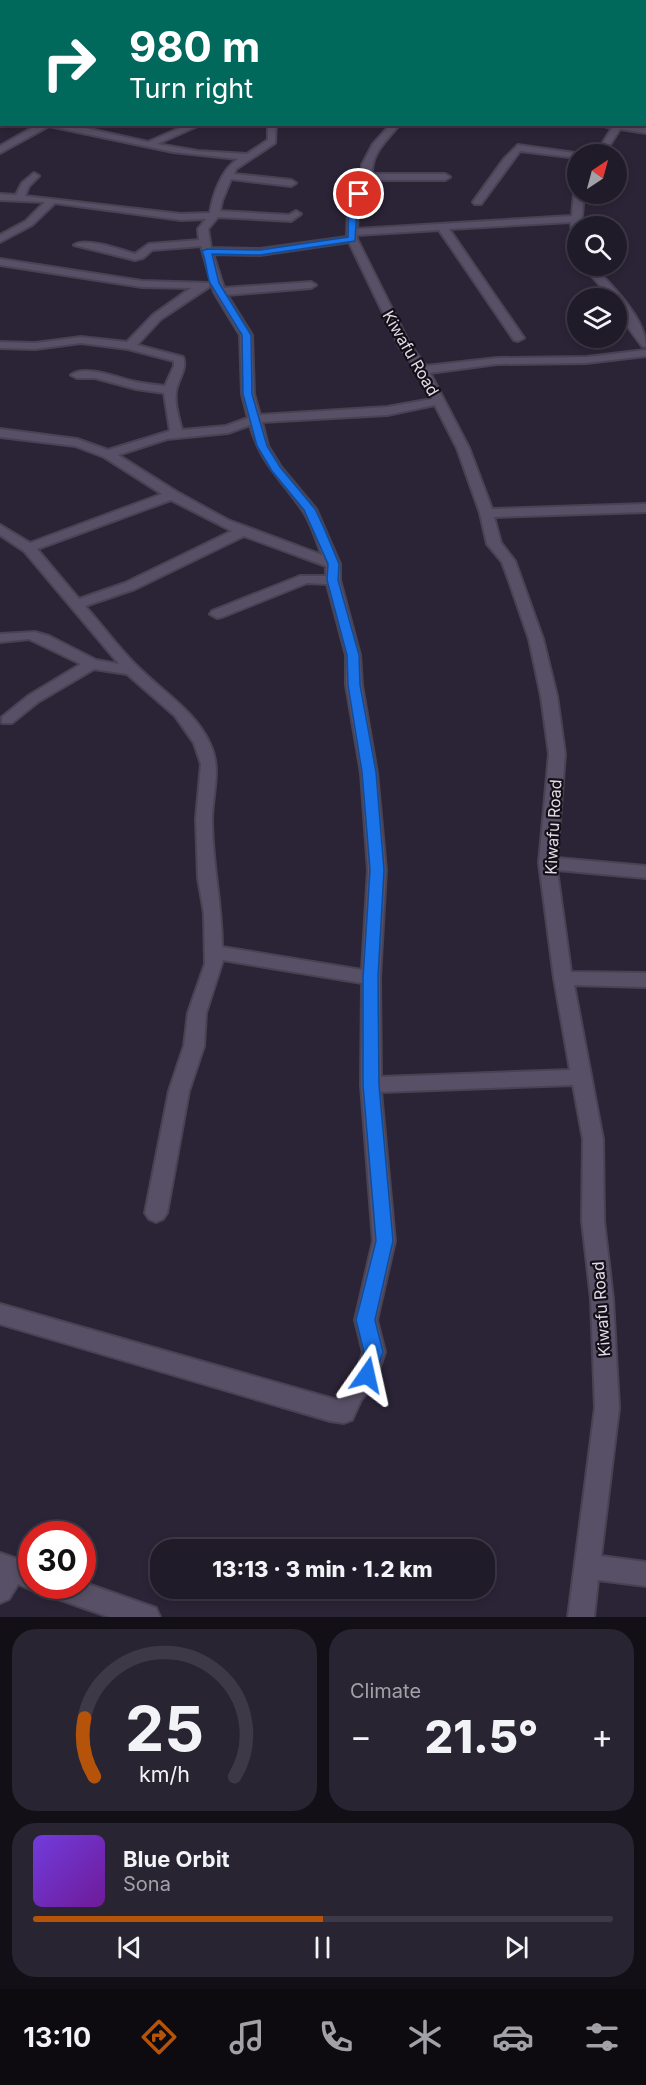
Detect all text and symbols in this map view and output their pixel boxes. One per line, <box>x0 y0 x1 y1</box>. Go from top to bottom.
text: 980 m <box>129 21 260 72</box>
icon: right <box>30 24 108 102</box>
text: Turn right <box>129 72 253 105</box>
north arrow <box>567 144 627 204</box>
map controls <box>567 144 627 348</box>
pin <box>333 168 384 219</box>
icon: arrive <box>342 177 375 210</box>
button: search <box>567 216 627 276</box>
button: layers <box>567 288 627 348</box>
street label: Kiwafu Road <box>378 307 444 399</box>
street label: Kiwafu Road <box>541 779 565 875</box>
street label: Kiwafu Road <box>588 1261 614 1357</box>
position arrow <box>335 1343 399 1407</box>
speed limit sign: 30 <box>18 1521 96 1599</box>
text: 13:13 · 3 min · 1.2 km <box>212 1556 433 1582</box>
text: Climate <box>350 1679 421 1703</box>
text: 25 <box>125 1691 204 1766</box>
text: 21.5° <box>424 1709 539 1764</box>
text: − <box>350 1716 372 1756</box>
text: + <box>591 1716 613 1756</box>
text: km/h <box>139 1761 190 1787</box>
text: Blue Orbit <box>123 1846 230 1872</box>
text: Sona <box>123 1872 171 1896</box>
icon: previous <box>113 1931 146 1964</box>
icon: pause <box>306 1931 339 1964</box>
icon: next <box>500 1931 533 1964</box>
icon: directions <box>138 2016 180 2058</box>
icon: music <box>226 2016 268 2058</box>
icon: phone <box>315 2016 357 2058</box>
icon: climate <box>404 2016 446 2058</box>
icon: car <box>492 2016 534 2058</box>
icon: filters <box>581 2016 623 2058</box>
text: 13:10 <box>23 2021 91 2054</box>

